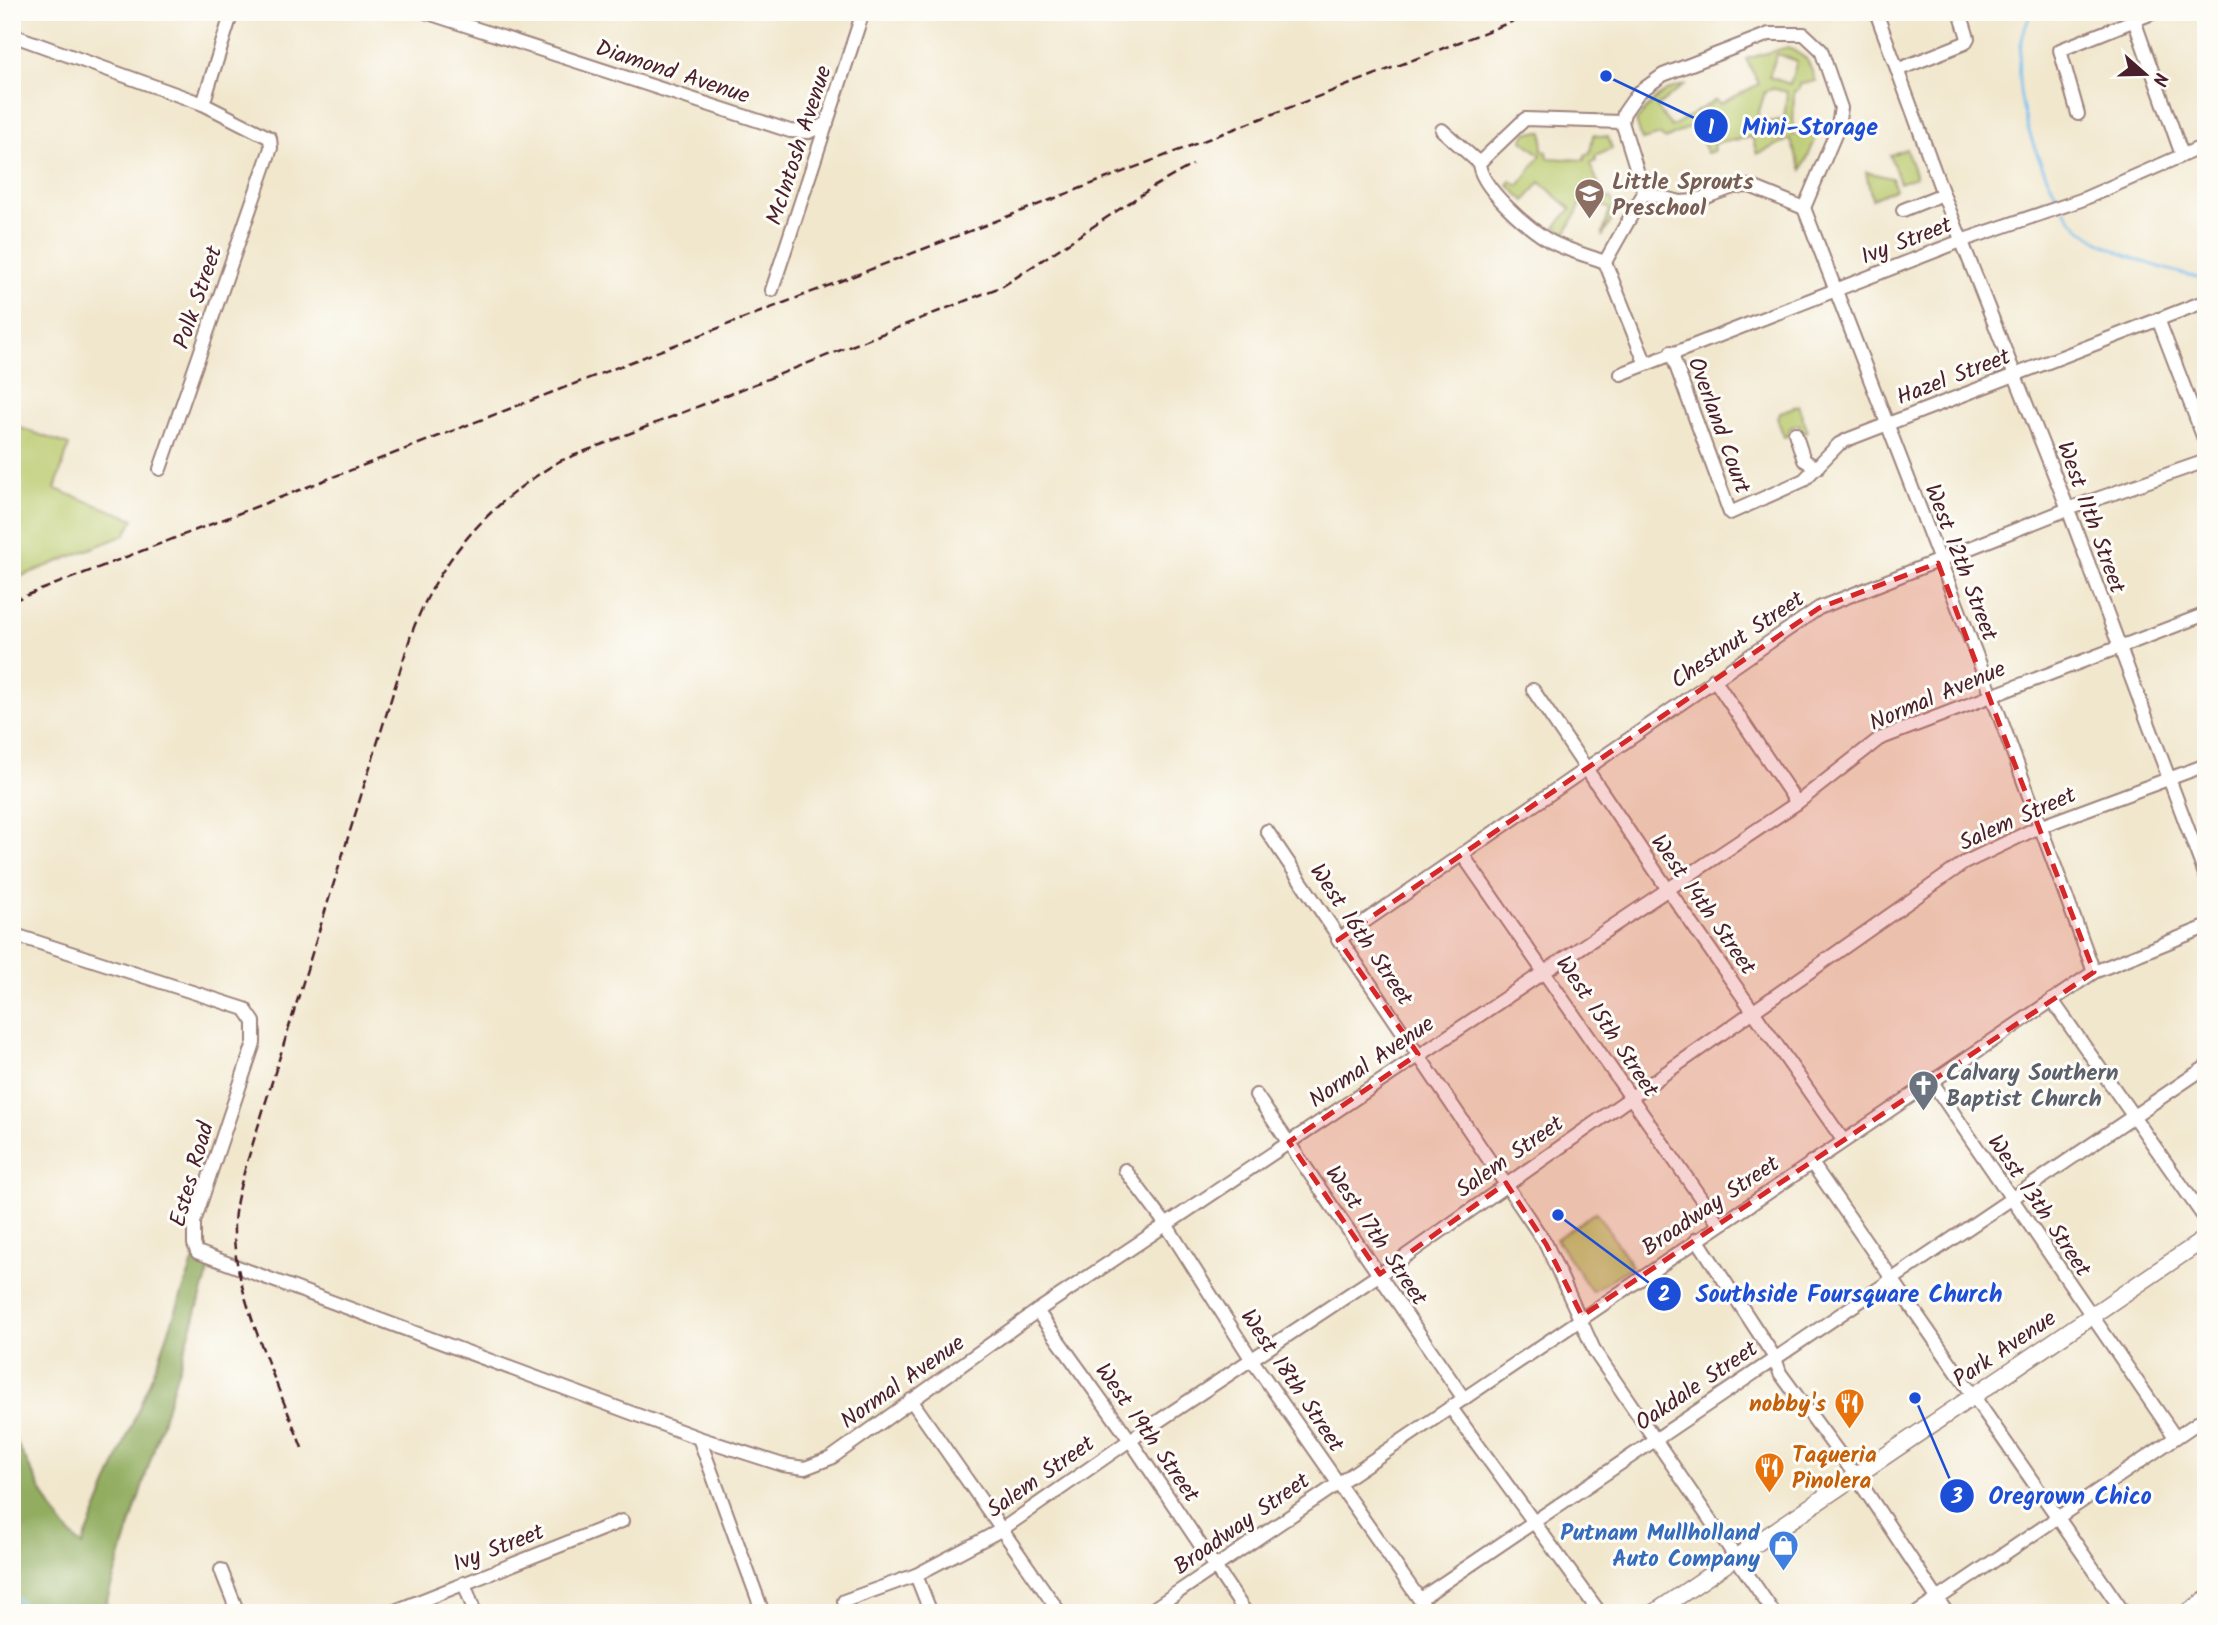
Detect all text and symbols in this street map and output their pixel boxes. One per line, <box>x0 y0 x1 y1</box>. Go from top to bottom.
street label: Diamond Avenue <box>590 31 754 115</box>
north arrow <box>2110 38 2180 108</box>
street label: McIntosh Avenue <box>757 61 843 230</box>
text: N <box>2143 68 2175 90</box>
callout: Mini-Storage <box>1693 104 1892 149</box>
text: Mini-Storage <box>1742 109 1878 148</box>
text: 1 <box>1708 112 1715 145</box>
place label: Little Sprouts Preschool <box>1612 165 1754 227</box>
school or university icon: Little Sprouts Preschool <box>1572 177 1606 221</box>
street label: Ivy Street <box>1856 208 1959 276</box>
street label: Polk Street <box>164 240 234 354</box>
street label: Hazel Street <box>1891 339 2017 416</box>
street label: Overland Court <box>1677 352 1760 500</box>
street label: West 11th Street <box>2046 437 2135 600</box>
street label: West 12th Street <box>1914 479 2007 648</box>
street label: Chestnut Street <box>1664 582 1813 699</box>
street label: Normal Avenue <box>1864 652 2012 742</box>
street label: Salem Street <box>1953 778 2083 862</box>
street label: West 14th Street <box>1640 827 1765 984</box>
street label: West 16th Street <box>1299 857 1422 1015</box>
street label: West 15th Street <box>1545 949 1668 1106</box>
street label: Normal Avenue <box>1302 1007 1442 1118</box>
place label: Calvary Southern Baptist Church <box>1946 1056 2119 1118</box>
church icon: Calvary Southern Baptist Church <box>1906 1068 1940 1112</box>
street label: Salem Street <box>1449 1106 1572 1208</box>
street label: Estes Road <box>161 1117 225 1231</box>
street label: West 13th Street <box>1977 1127 2100 1286</box>
street label: Broadway Street <box>1635 1147 1788 1266</box>
street label: West 17th Street <box>1315 1159 1436 1315</box>
callout: Southside Foursquare Church <box>1646 1271 2016 1316</box>
text: Southside Foursquare Church <box>1696 1276 2002 1315</box>
text: 2 <box>1658 1279 1670 1312</box>
street label: West 18th Street <box>1230 1302 1353 1461</box>
street label: Park Avenue <box>1946 1302 2064 1398</box>
street label: Normal Avenue <box>833 1326 973 1439</box>
street label: Oakdale Street <box>1628 1332 1767 1441</box>
street label: West 19th Street <box>1085 1356 1209 1511</box>
restaurant icon: nobby's <box>1832 1386 1866 1430</box>
place label: nobby's <box>1749 1387 1826 1423</box>
street label: Salem Street <box>980 1426 1103 1528</box>
place label: Taqueria Pinolera <box>1792 1438 1877 1500</box>
restaurant icon: Taqueria Pinolera <box>1752 1450 1786 1494</box>
street label: Broadway Street <box>1166 1464 1319 1585</box>
callout: Oregrown Chico <box>1939 1473 2165 1518</box>
text: Oregrown Chico <box>1988 1478 2152 1517</box>
text: 3 <box>1950 1481 1963 1514</box>
street label: Ivy Street <box>448 1515 551 1583</box>
place label: Putnam Mullholland Auto Company <box>1560 1516 1761 1578</box>
shop icon: Putnam Mullholland Auto Company <box>1766 1528 1800 1572</box>

